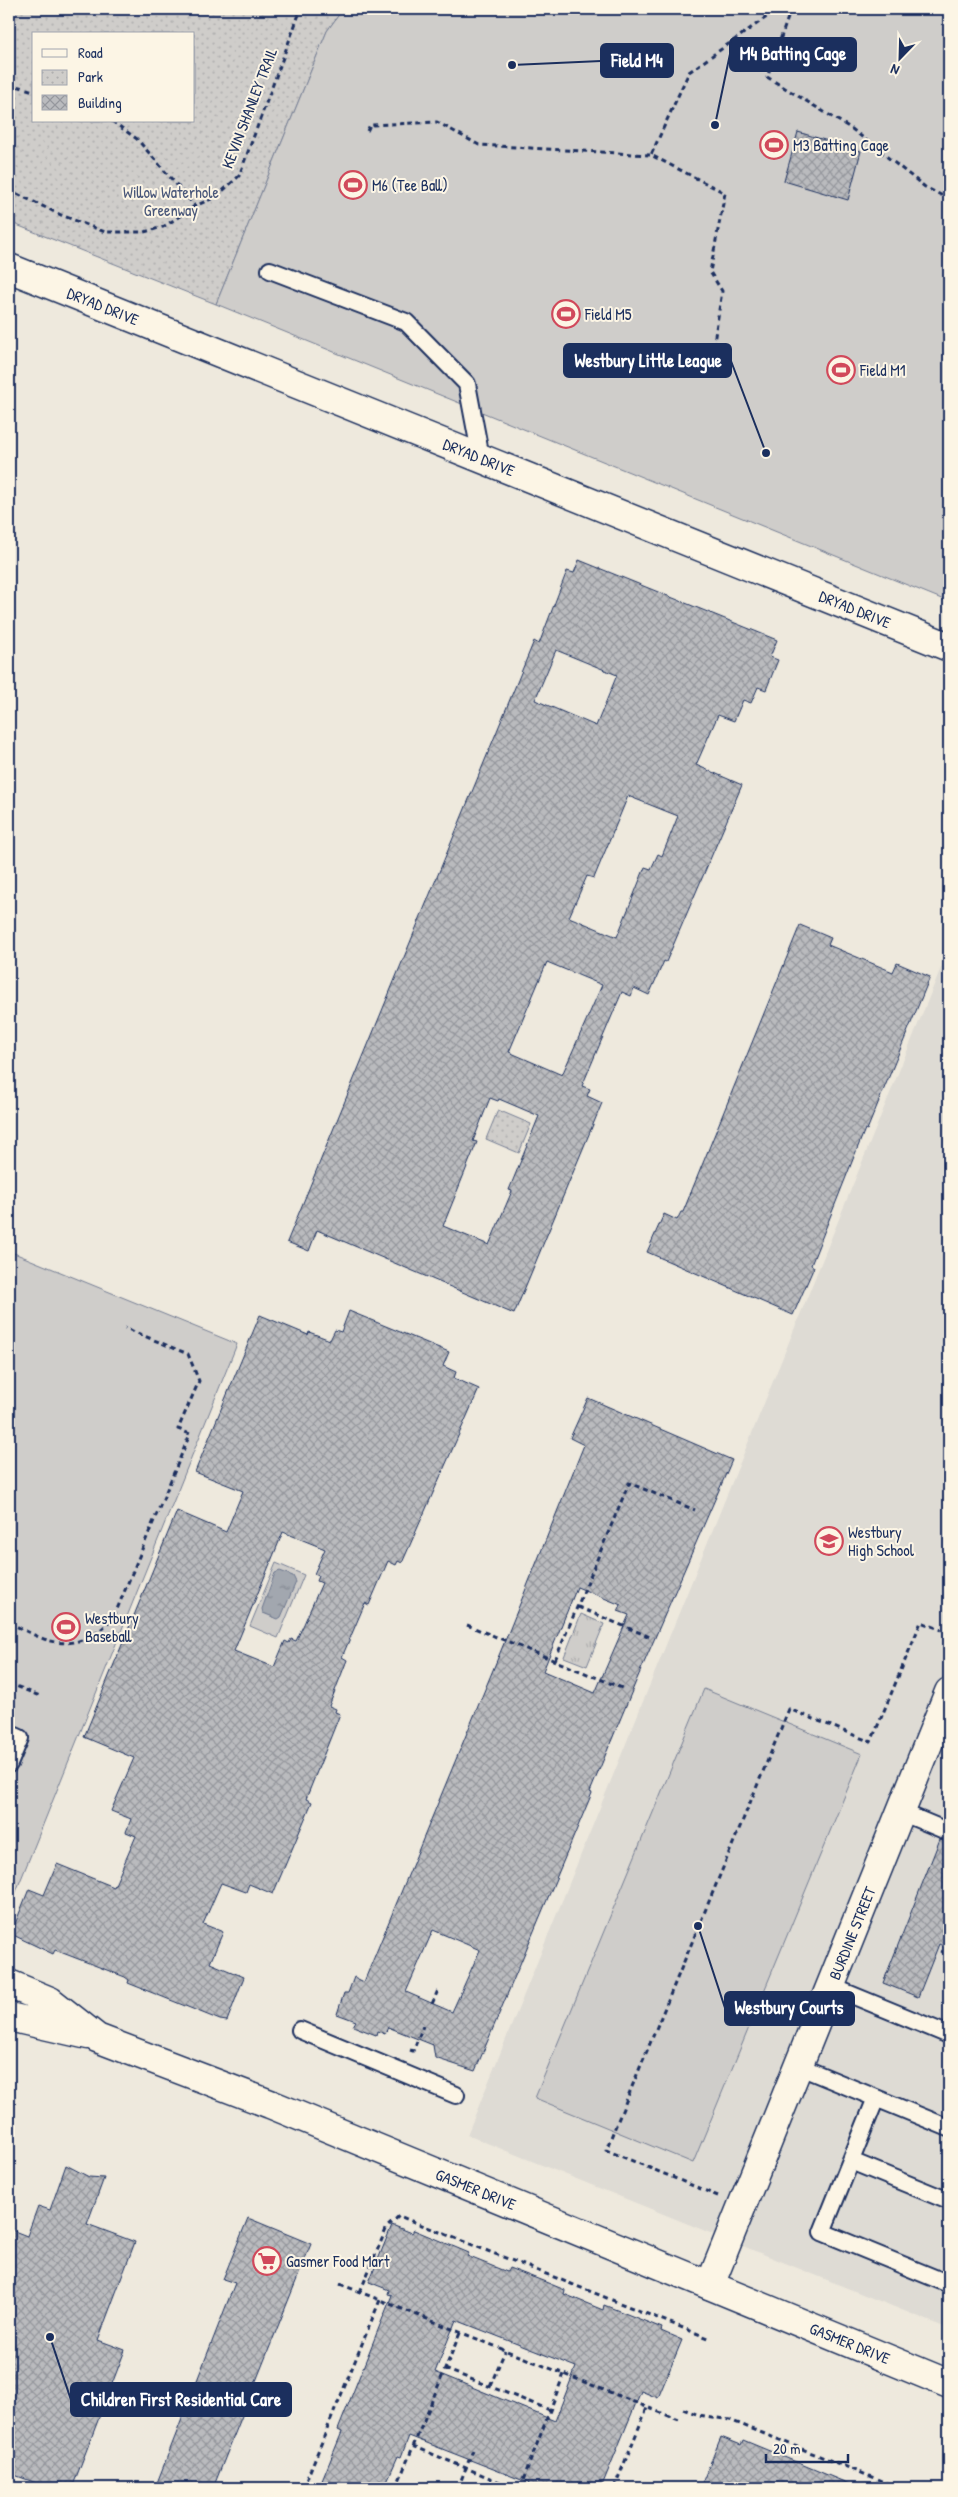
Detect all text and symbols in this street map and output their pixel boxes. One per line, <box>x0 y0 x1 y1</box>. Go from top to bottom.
legend <box>32 32 195 122</box>
north arrow <box>876 32 926 82</box>
callout: M4 Batting Cage <box>730 38 856 71</box>
text: M4 Batting Cage <box>740 41 847 67</box>
text: Road <box>78 42 103 63</box>
street label: KEVIN SHANLEY TRAIL <box>216 44 282 172</box>
callout: Field M4 <box>601 44 673 77</box>
text: Field M4 <box>610 48 663 73</box>
text: N <box>887 60 902 81</box>
text: Park <box>78 66 103 87</box>
text: Building <box>78 92 122 113</box>
sports icon: M3 Batting Cage <box>759 130 789 160</box>
place label: M3 Batting Cage <box>793 134 890 156</box>
sports icon: M6 (Tee Ball) <box>338 170 368 200</box>
place label: M6 (Tee Ball) <box>372 174 448 196</box>
park label: Willow Waterhole Greenway <box>123 181 220 221</box>
street label: DRYAD DRIVE <box>64 282 142 330</box>
sports icon: Field M5 <box>551 299 581 329</box>
place label: Field M5 <box>584 303 632 325</box>
callout: Westbury Little League <box>564 344 731 377</box>
text: Westbury Little League <box>574 348 722 374</box>
sports icon: Field M1 <box>826 355 856 385</box>
place label: Field M1 <box>859 359 906 381</box>
street label: DRYAD DRIVE <box>440 433 518 481</box>
street label: DRYAD DRIVE <box>816 585 894 633</box>
place label: Westbury High School <box>848 1521 915 1561</box>
school or university icon: Westbury High School <box>814 1526 844 1556</box>
place label: Westbury Baseball <box>85 1607 139 1647</box>
sports icon: Westbury Baseball <box>51 1612 81 1642</box>
street label: BURDINE STREET <box>823 1883 881 1983</box>
callout: Westbury Courts <box>725 1992 854 2025</box>
text: Westbury Courts <box>734 1995 844 2021</box>
street label: GASMER DRIVE <box>432 2163 520 2215</box>
supermarket icon: Gasmer Food Mart <box>252 2246 282 2276</box>
place label: Gasmer Food Mart <box>286 2250 390 2272</box>
street label: GASMER DRIVE <box>806 2317 894 2369</box>
callout: Children First Residential Care <box>71 2383 291 2416</box>
text: Children First Residential Care <box>81 2387 282 2412</box>
scale bar <box>766 2432 848 2464</box>
text: 20 m <box>773 2438 800 2459</box>

